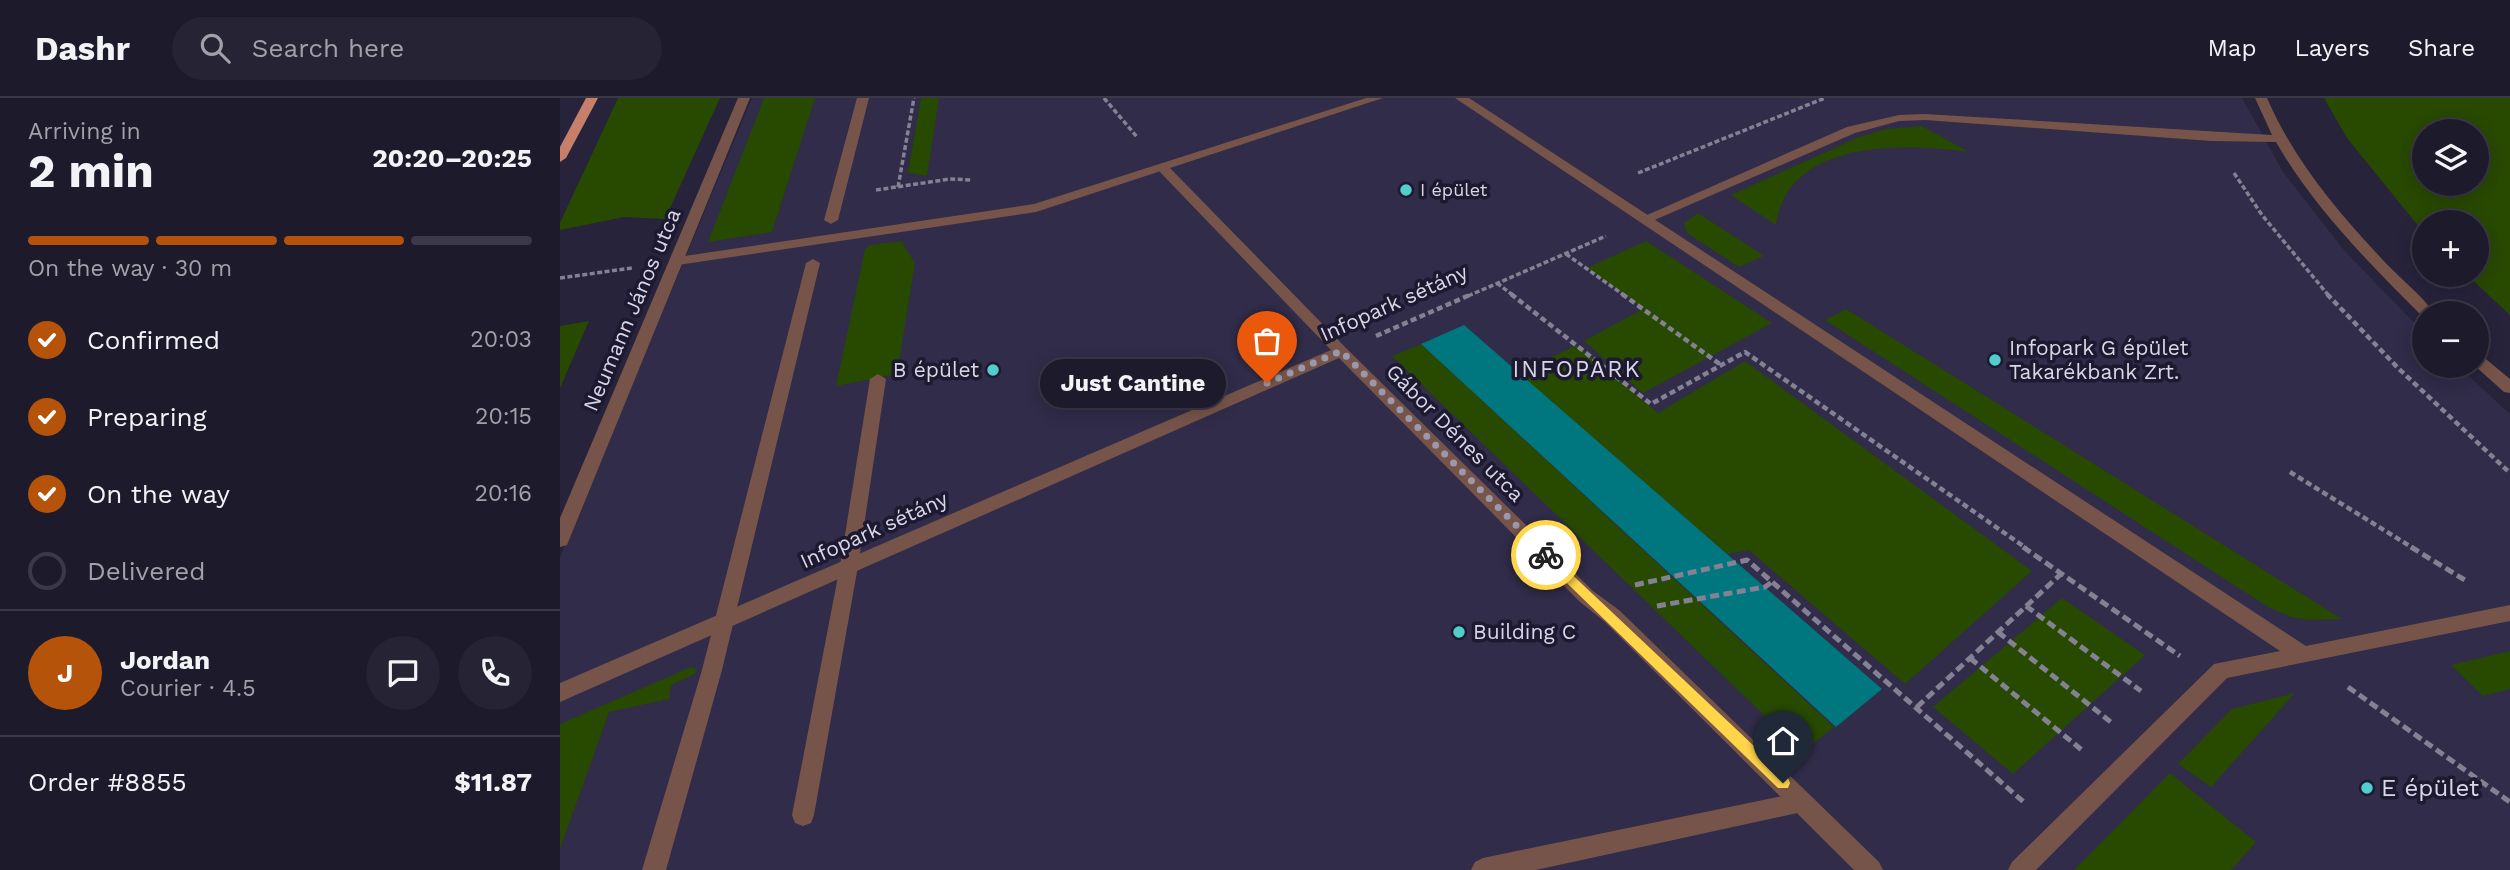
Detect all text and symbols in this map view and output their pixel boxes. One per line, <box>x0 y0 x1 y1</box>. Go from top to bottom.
search box <box>172 17 662 80</box>
text: Dashr <box>35 29 130 68</box>
icon: search <box>196 29 234 67</box>
text: Search here <box>252 33 404 63</box>
text: Map <box>2208 34 2256 62</box>
text: Layers <box>2294 34 2370 62</box>
text: Share <box>2408 34 2475 62</box>
text: Arriving in <box>28 118 141 145</box>
map controls <box>2412 119 2489 378</box>
button: layers <box>2412 119 2489 196</box>
text: 20:20–20:25 <box>372 143 532 173</box>
text: 2 min <box>28 144 154 198</box>
place label: I épület <box>1420 179 1488 200</box>
marker: I épület <box>1398 182 1414 198</box>
street label: Neumann János utca <box>578 205 686 415</box>
button: + <box>2412 210 2489 287</box>
text: On the way · 30 m <box>28 255 232 282</box>
street label: Infopark sétány <box>1316 259 1472 346</box>
button: − <box>2412 301 2489 378</box>
pin <box>1237 311 1297 383</box>
icon: check <box>28 321 66 359</box>
icon: bag <box>1248 322 1286 360</box>
text: Confirmed <box>87 325 220 355</box>
text: 20:03 <box>470 326 532 353</box>
place label: Infopark G épület Takarékbank Zrt. <box>2009 335 2189 384</box>
marker: Infopark G épület Takarékbank Zrt. <box>1987 352 2003 368</box>
district label: INFOPARK <box>1512 356 1642 383</box>
place label: B épület <box>893 357 979 382</box>
callout: Just Cantine <box>1040 358 1225 408</box>
street label: Gábor Dénes utca <box>1381 359 1529 507</box>
marker: B épület <box>985 362 1001 378</box>
text: Just Cantine <box>1061 370 1205 397</box>
icon: check <box>28 398 66 436</box>
text: Preparing <box>87 402 207 432</box>
text: 20:15 <box>475 403 532 430</box>
icon: check <box>28 475 66 513</box>
text: On the way <box>87 479 230 509</box>
text: 20:16 <box>475 480 532 507</box>
street label: Infopark sétány <box>796 486 952 573</box>
courier <box>1511 520 1581 590</box>
icon: bike <box>1527 536 1565 574</box>
text: Delivered <box>87 556 206 586</box>
place label: Building C <box>1473 619 1576 644</box>
marker: Building C <box>1451 624 1467 640</box>
button: chat <box>366 636 440 710</box>
button: phone <box>458 636 532 710</box>
text: Jordan <box>120 645 210 675</box>
text: J <box>57 658 73 688</box>
text: Courier · 4.5 <box>120 675 256 702</box>
pin <box>1753 711 1813 783</box>
icon: home <box>1764 722 1802 760</box>
text: Order #8855 <box>28 767 187 797</box>
text: $11.87 <box>454 767 532 797</box>
place label: E épület <box>2381 774 2479 802</box>
marker: E épület <box>2359 780 2375 796</box>

